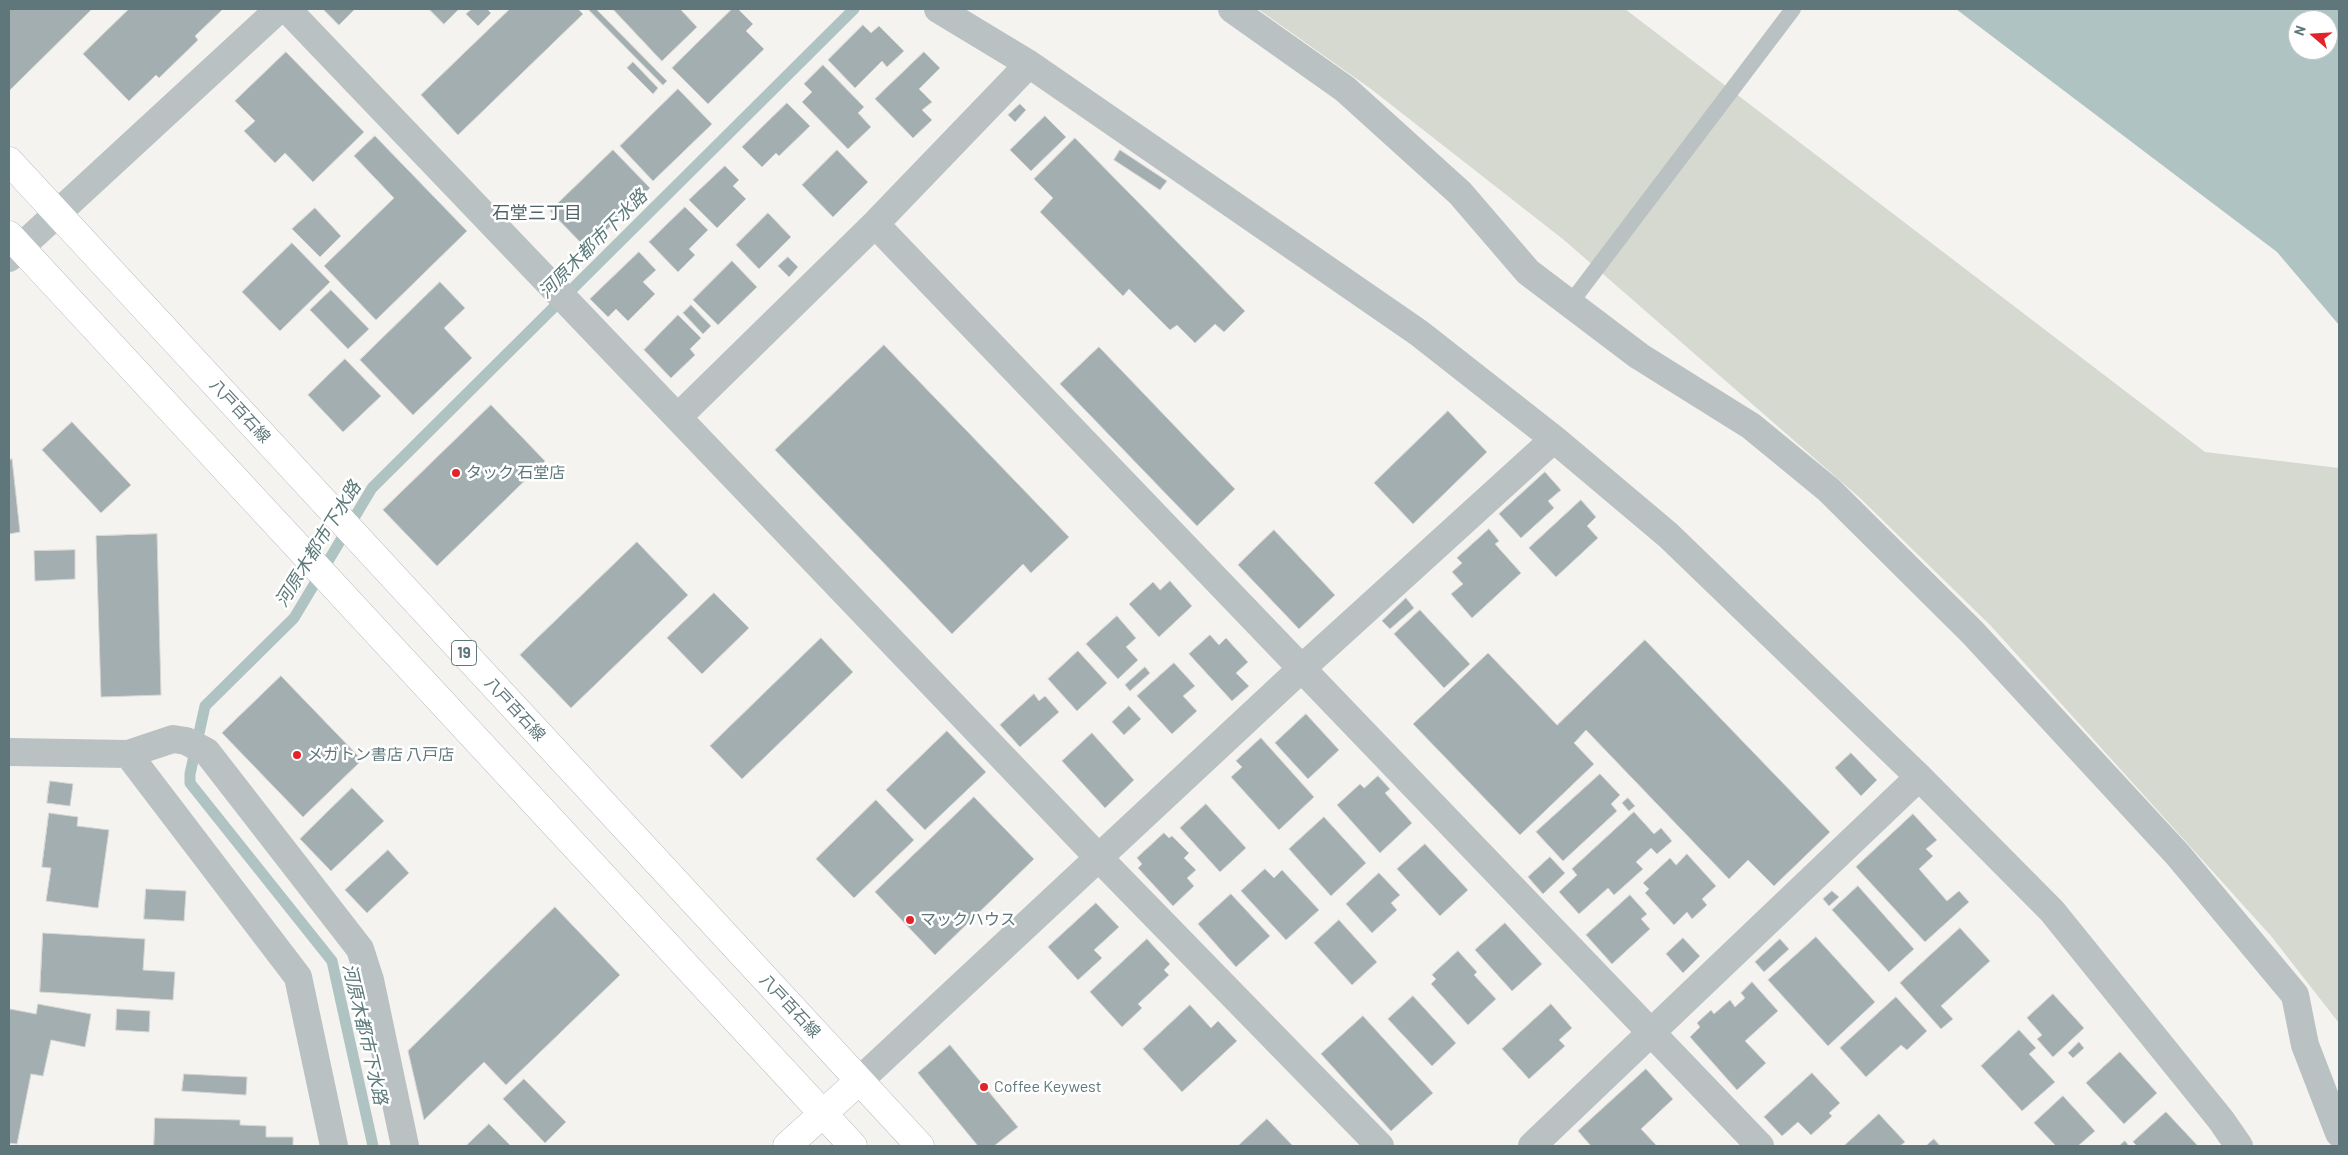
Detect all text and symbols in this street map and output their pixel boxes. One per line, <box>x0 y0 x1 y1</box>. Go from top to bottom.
north arrow <box>2288 10 2338 60</box>
text: N <box>2290 23 2309 37</box>
water label: 河原木都市下水路 <box>534 185 652 303</box>
district label: 石堂三丁目 <box>492 202 582 224</box>
street label: 八戸百石線 <box>206 375 274 447</box>
place label: タック 石堂店 <box>466 463 565 483</box>
marker: タック 石堂店 <box>450 467 462 479</box>
water label: 河原木都市下水路 <box>271 477 365 611</box>
road number: 19 <box>452 640 476 666</box>
street label: 八戸百石線 <box>481 673 549 745</box>
place label: メガトン書店 八戸店 <box>307 745 454 765</box>
marker: メガトン書店 八戸店 <box>291 749 303 761</box>
place label: マックハウス <box>920 910 1016 930</box>
marker: マックハウス <box>904 914 916 926</box>
water label: 河原木都市下水路 <box>338 961 392 1107</box>
street label: 八戸百石線 <box>756 970 824 1042</box>
place label: Coffee Keywest <box>994 1077 1102 1097</box>
marker: Coffee Keywest <box>978 1081 990 1093</box>

